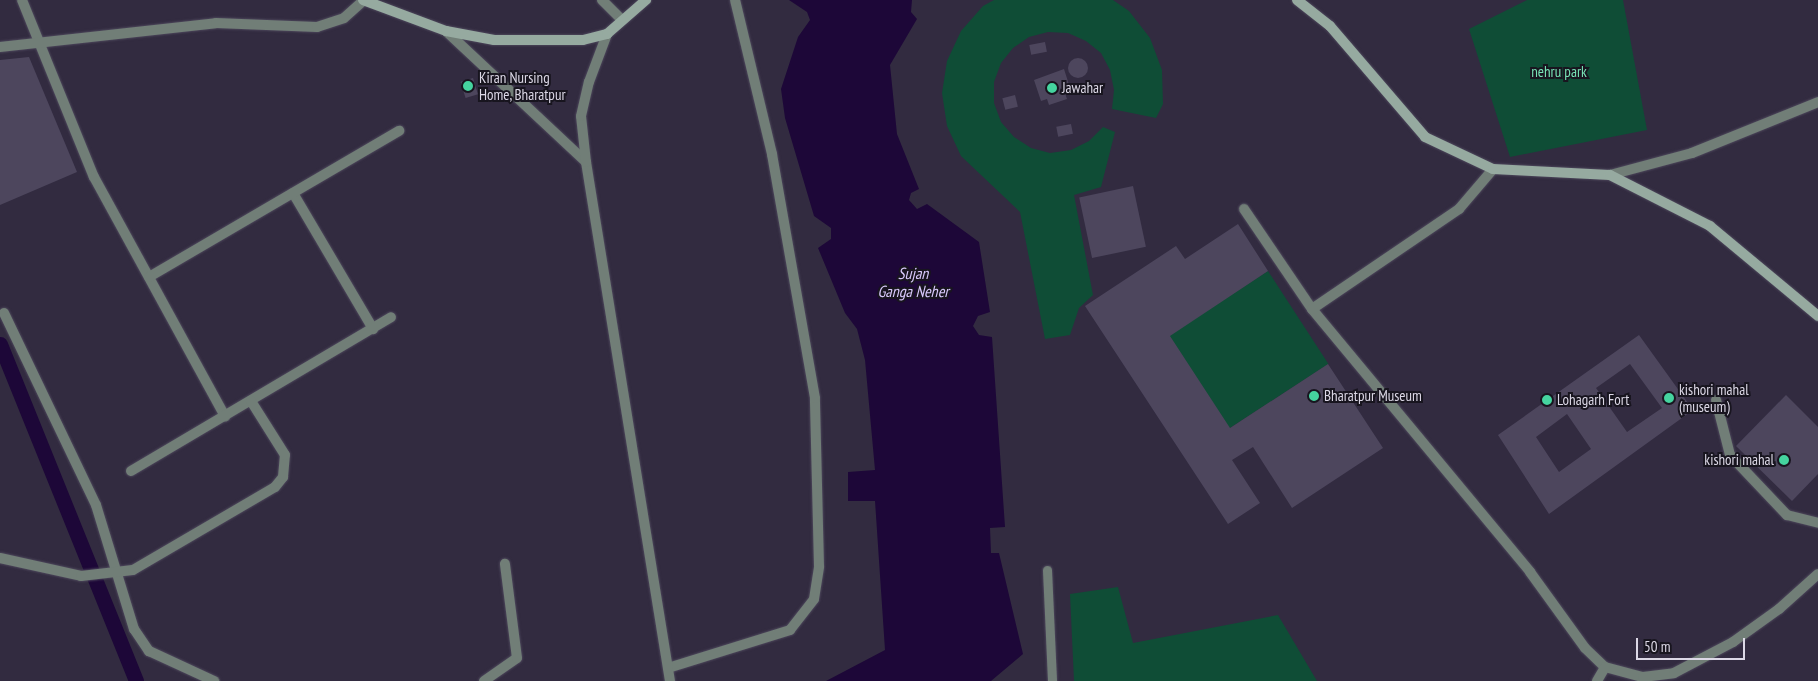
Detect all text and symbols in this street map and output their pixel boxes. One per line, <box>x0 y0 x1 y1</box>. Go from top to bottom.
park label: nehru park <box>1531 63 1587 81</box>
place label: Kiran Nursing Home, Bharatpur <box>479 68 566 103</box>
marker: Kiran Nursing Home, Bharatpur <box>461 79 475 93</box>
place label: Jawahar <box>1062 79 1103 97</box>
marker: Jawahar <box>1046 82 1058 94</box>
water label: Sujan Ganga Neher <box>877 263 949 301</box>
place label: kishori mahal (museum) <box>1679 380 1749 415</box>
place label: Bharatpur Museum <box>1324 387 1422 405</box>
marker: Bharatpur Museum <box>1308 390 1320 402</box>
place label: Lohagarh Fort <box>1557 391 1629 409</box>
marker: kishori mahal (museum) <box>1663 392 1675 404</box>
marker: Lohagarh Fort <box>1541 394 1553 406</box>
place label: kishori mahal <box>1704 451 1774 469</box>
marker: kishori mahal <box>1778 454 1790 466</box>
scale bar <box>1638 628 1747 660</box>
text: 50 m <box>1644 637 1670 656</box>

